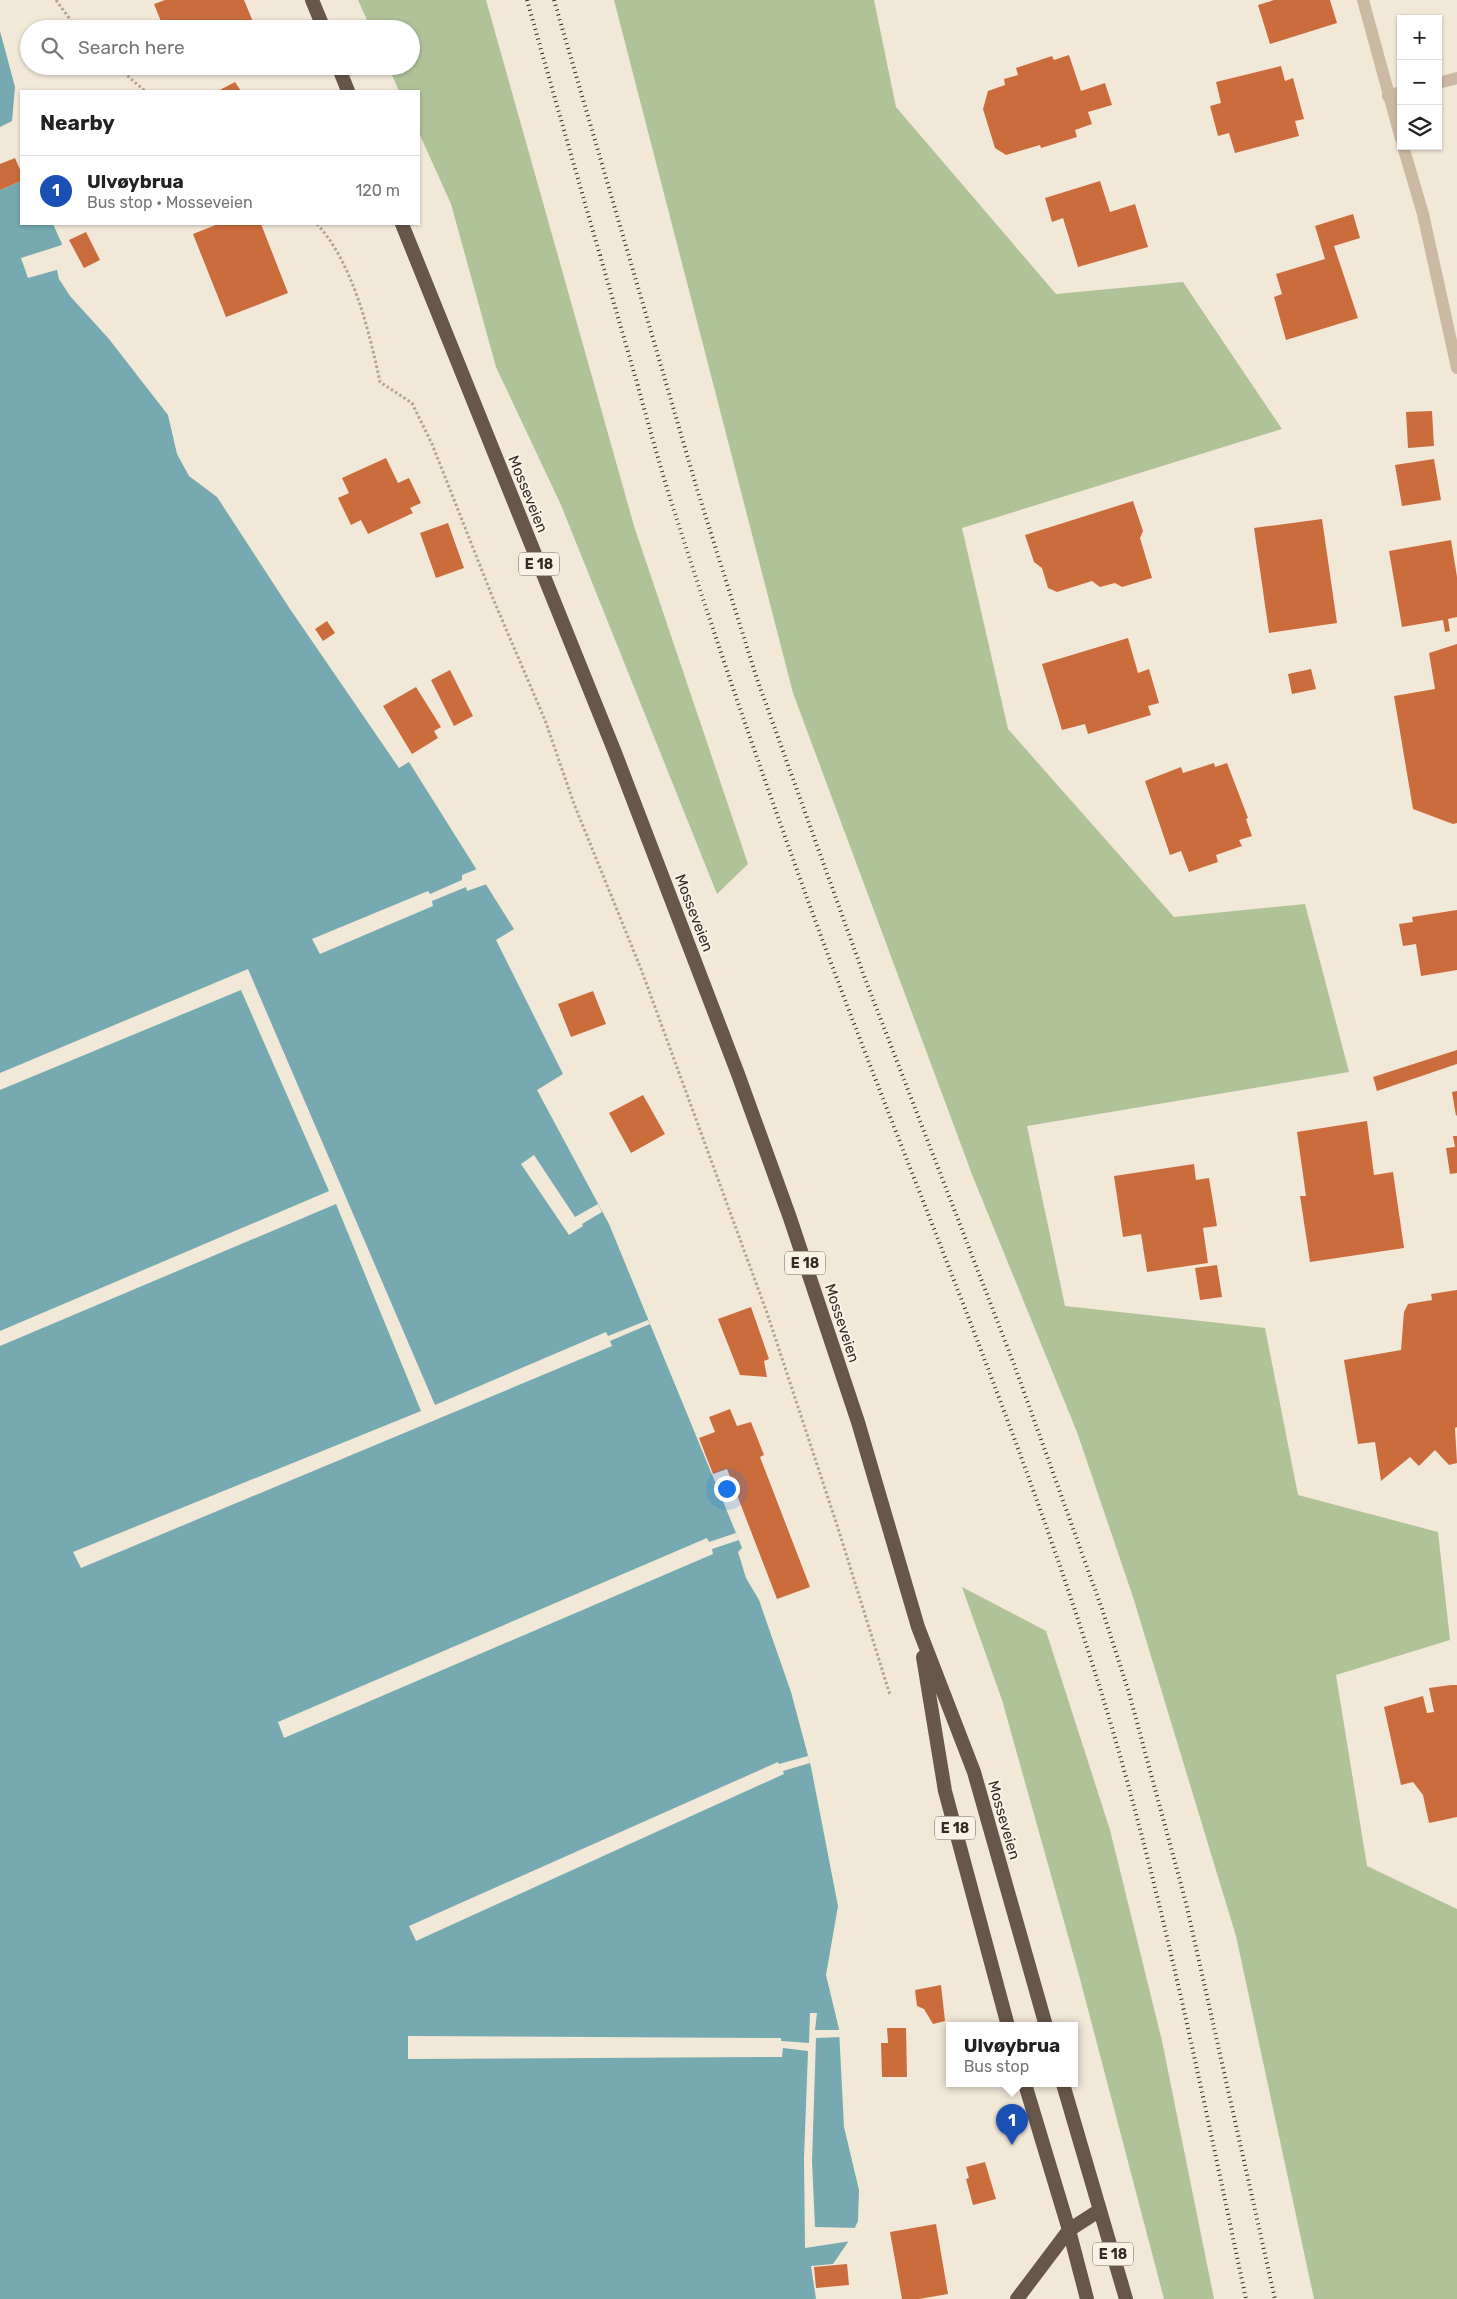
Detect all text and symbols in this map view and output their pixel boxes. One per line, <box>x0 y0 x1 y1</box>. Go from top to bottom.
map controls <box>1397 15 1442 150</box>
button: + <box>1397 15 1442 60</box>
search box <box>20 20 420 75</box>
icon: search <box>38 34 66 62</box>
text: Search here <box>78 36 185 59</box>
button: − <box>1397 60 1442 105</box>
button: layers <box>1397 105 1442 150</box>
text: Nearby <box>40 110 115 135</box>
text: Ulvøybrua <box>87 170 184 193</box>
text: 1 <box>52 181 60 200</box>
text: 120 m <box>355 181 400 200</box>
text: Bus stop · Mosseveien <box>87 193 253 212</box>
street label: Mosseveien <box>504 453 552 535</box>
road number: E 18 <box>519 552 559 576</box>
street label: Mosseveien <box>671 872 717 954</box>
road number: E 18 <box>785 1252 825 1274</box>
street label: Mosseveien <box>821 1281 863 1365</box>
your location <box>714 1476 740 1502</box>
street label: Mosseveien <box>984 1778 1024 1862</box>
road number: E 18 <box>935 1816 975 1840</box>
popup <box>946 2022 1078 2087</box>
text: Ulvøybrua <box>964 2034 1060 2057</box>
text: Bus stop <box>964 2057 1029 2076</box>
pin: 1 <box>996 2104 1028 2145</box>
road number: E 18 <box>1093 2242 1133 2266</box>

